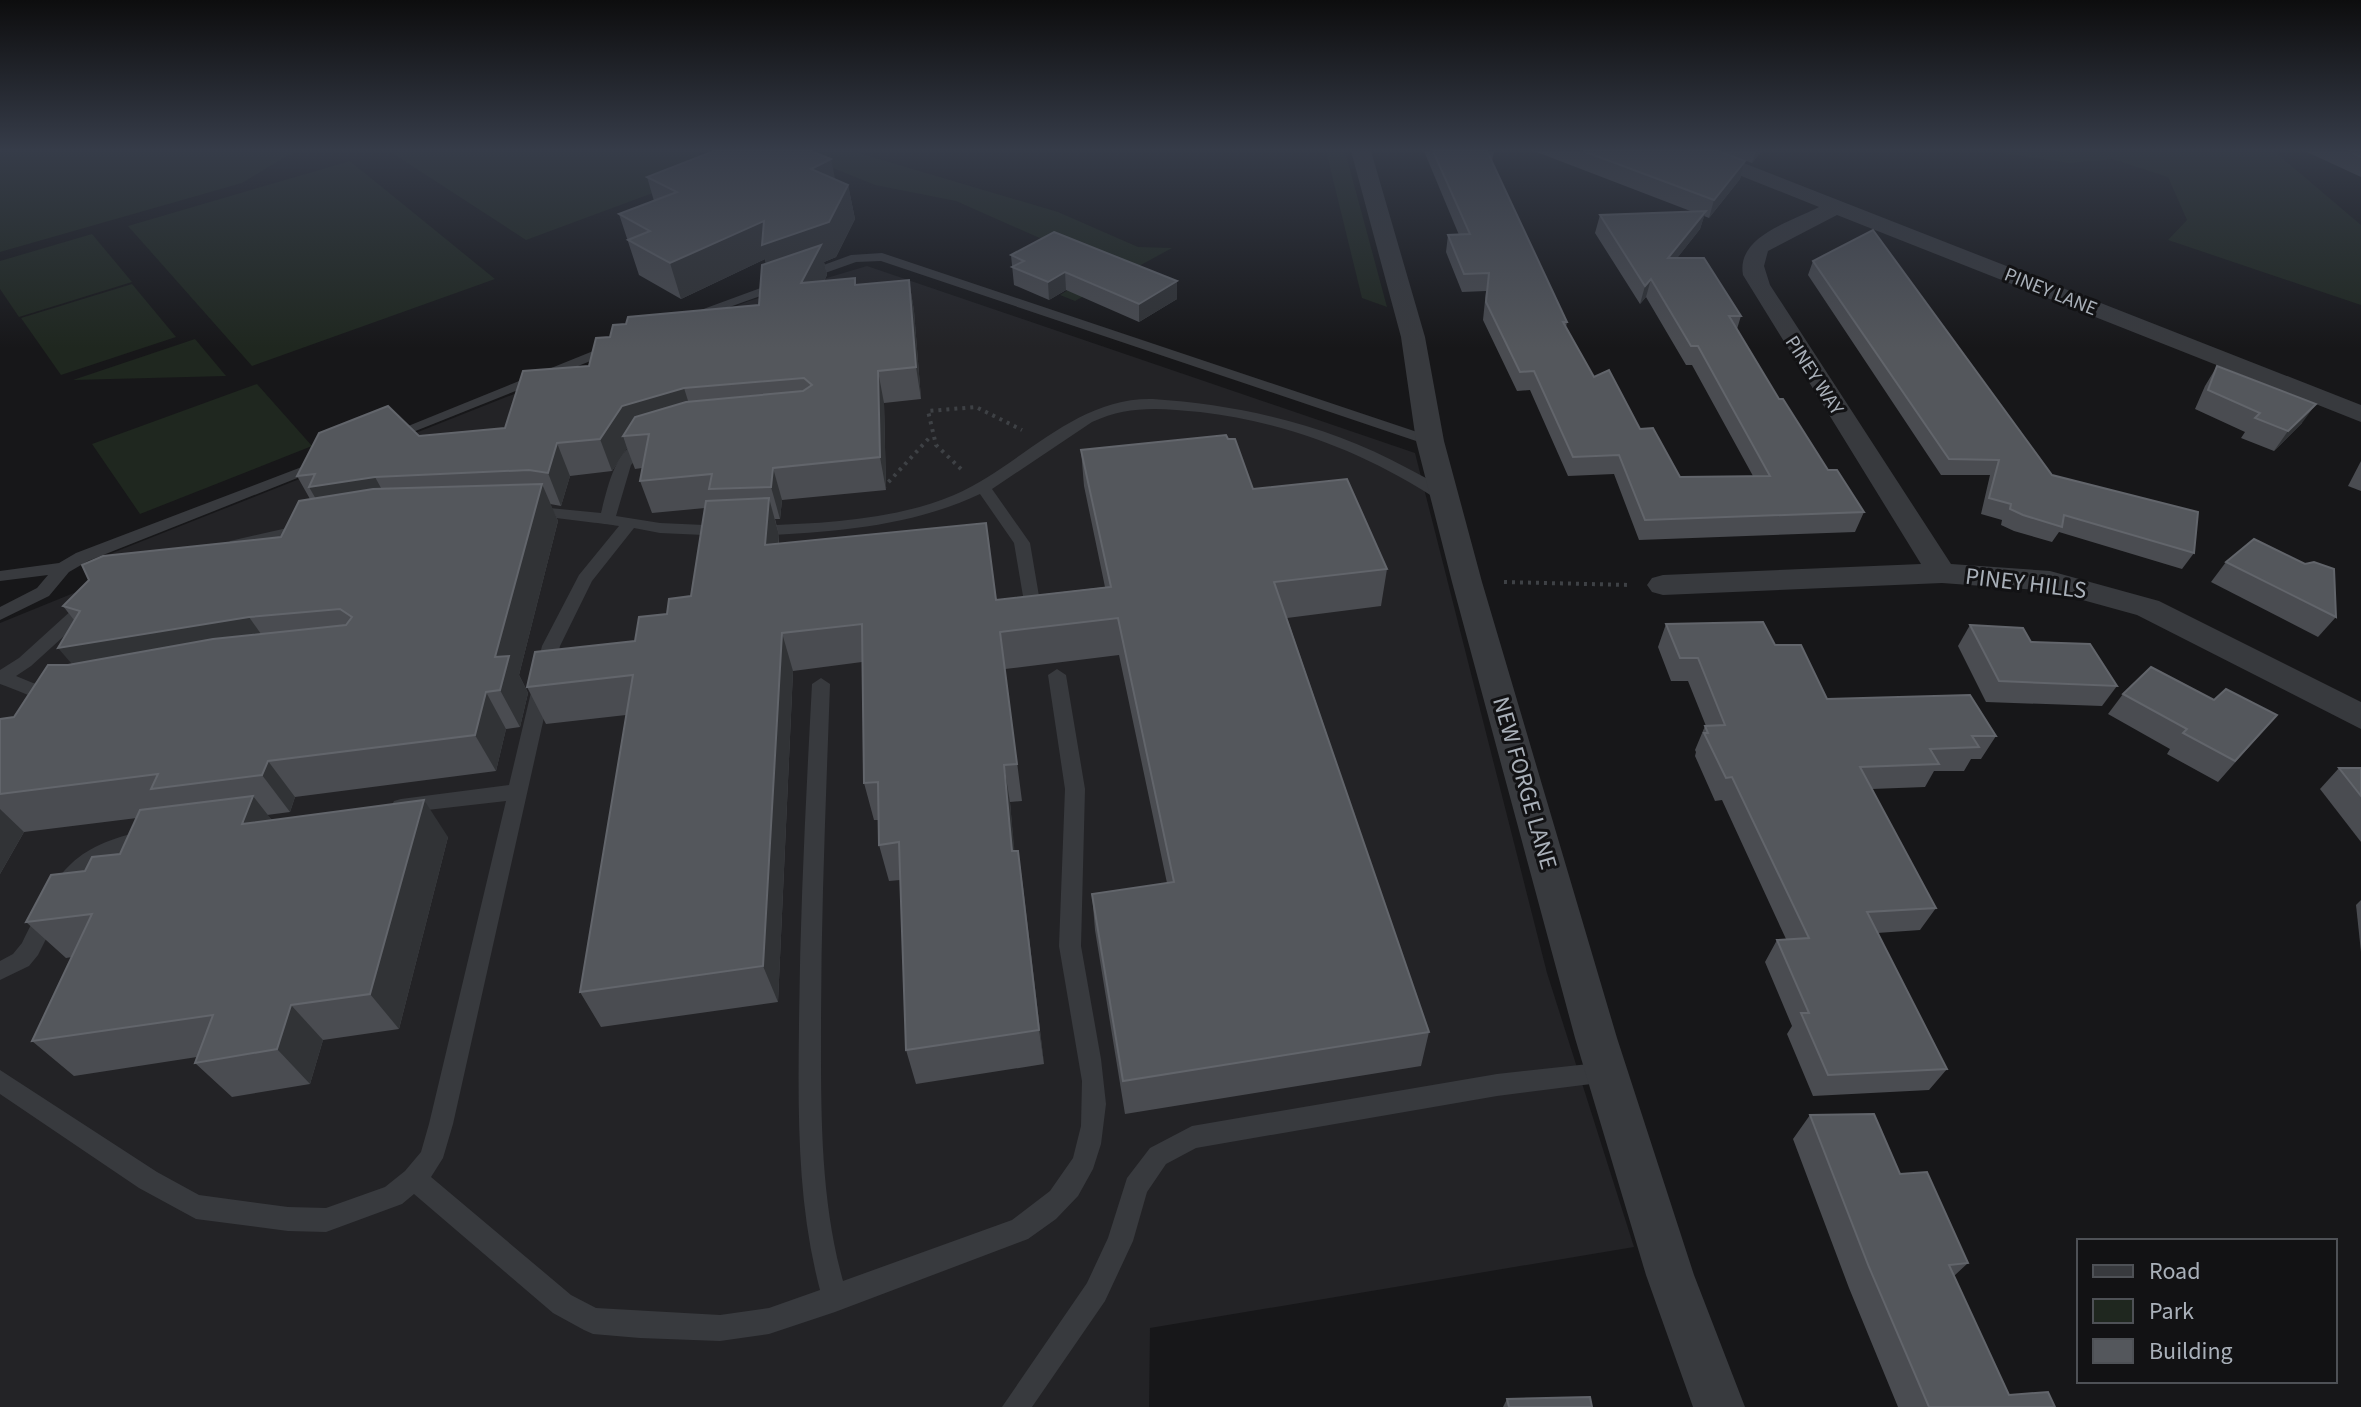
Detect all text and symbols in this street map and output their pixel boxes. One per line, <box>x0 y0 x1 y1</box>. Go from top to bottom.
street label: PINEY LANE <box>2000 261 2101 323</box>
street label: PINEY WAY <box>1778 330 1851 421</box>
street label: PINEY HILLS <box>1963 559 2089 608</box>
street label: NEW FORGE LANE <box>1483 693 1566 874</box>
legend <box>2077 1239 2337 1383</box>
text: Road <box>2149 1254 2201 1289</box>
text: Park <box>2149 1294 2194 1329</box>
text: Building <box>2149 1334 2233 1369</box>

